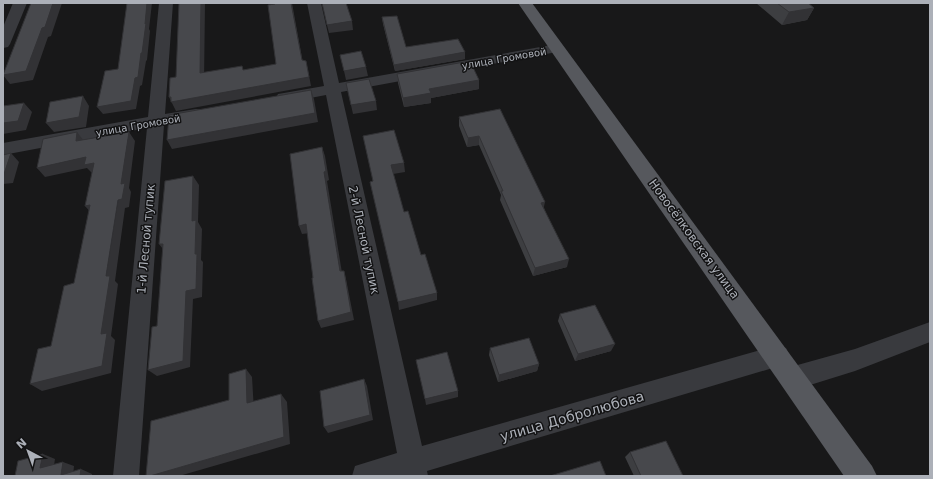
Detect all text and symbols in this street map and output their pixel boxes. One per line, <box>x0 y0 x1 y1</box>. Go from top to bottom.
street label: улица Громовой <box>461 46 547 71</box>
street label: улица Громовой <box>95 113 181 138</box>
street label: Новосёлковская улица <box>646 176 742 302</box>
street label: 1-й Лесной тупик <box>134 183 158 295</box>
street label: 2-й Лесной тупик <box>346 185 382 295</box>
street label: улица Добролюбова <box>498 388 646 444</box>
north arrow <box>8 431 48 471</box>
text: N <box>14 436 30 452</box>

